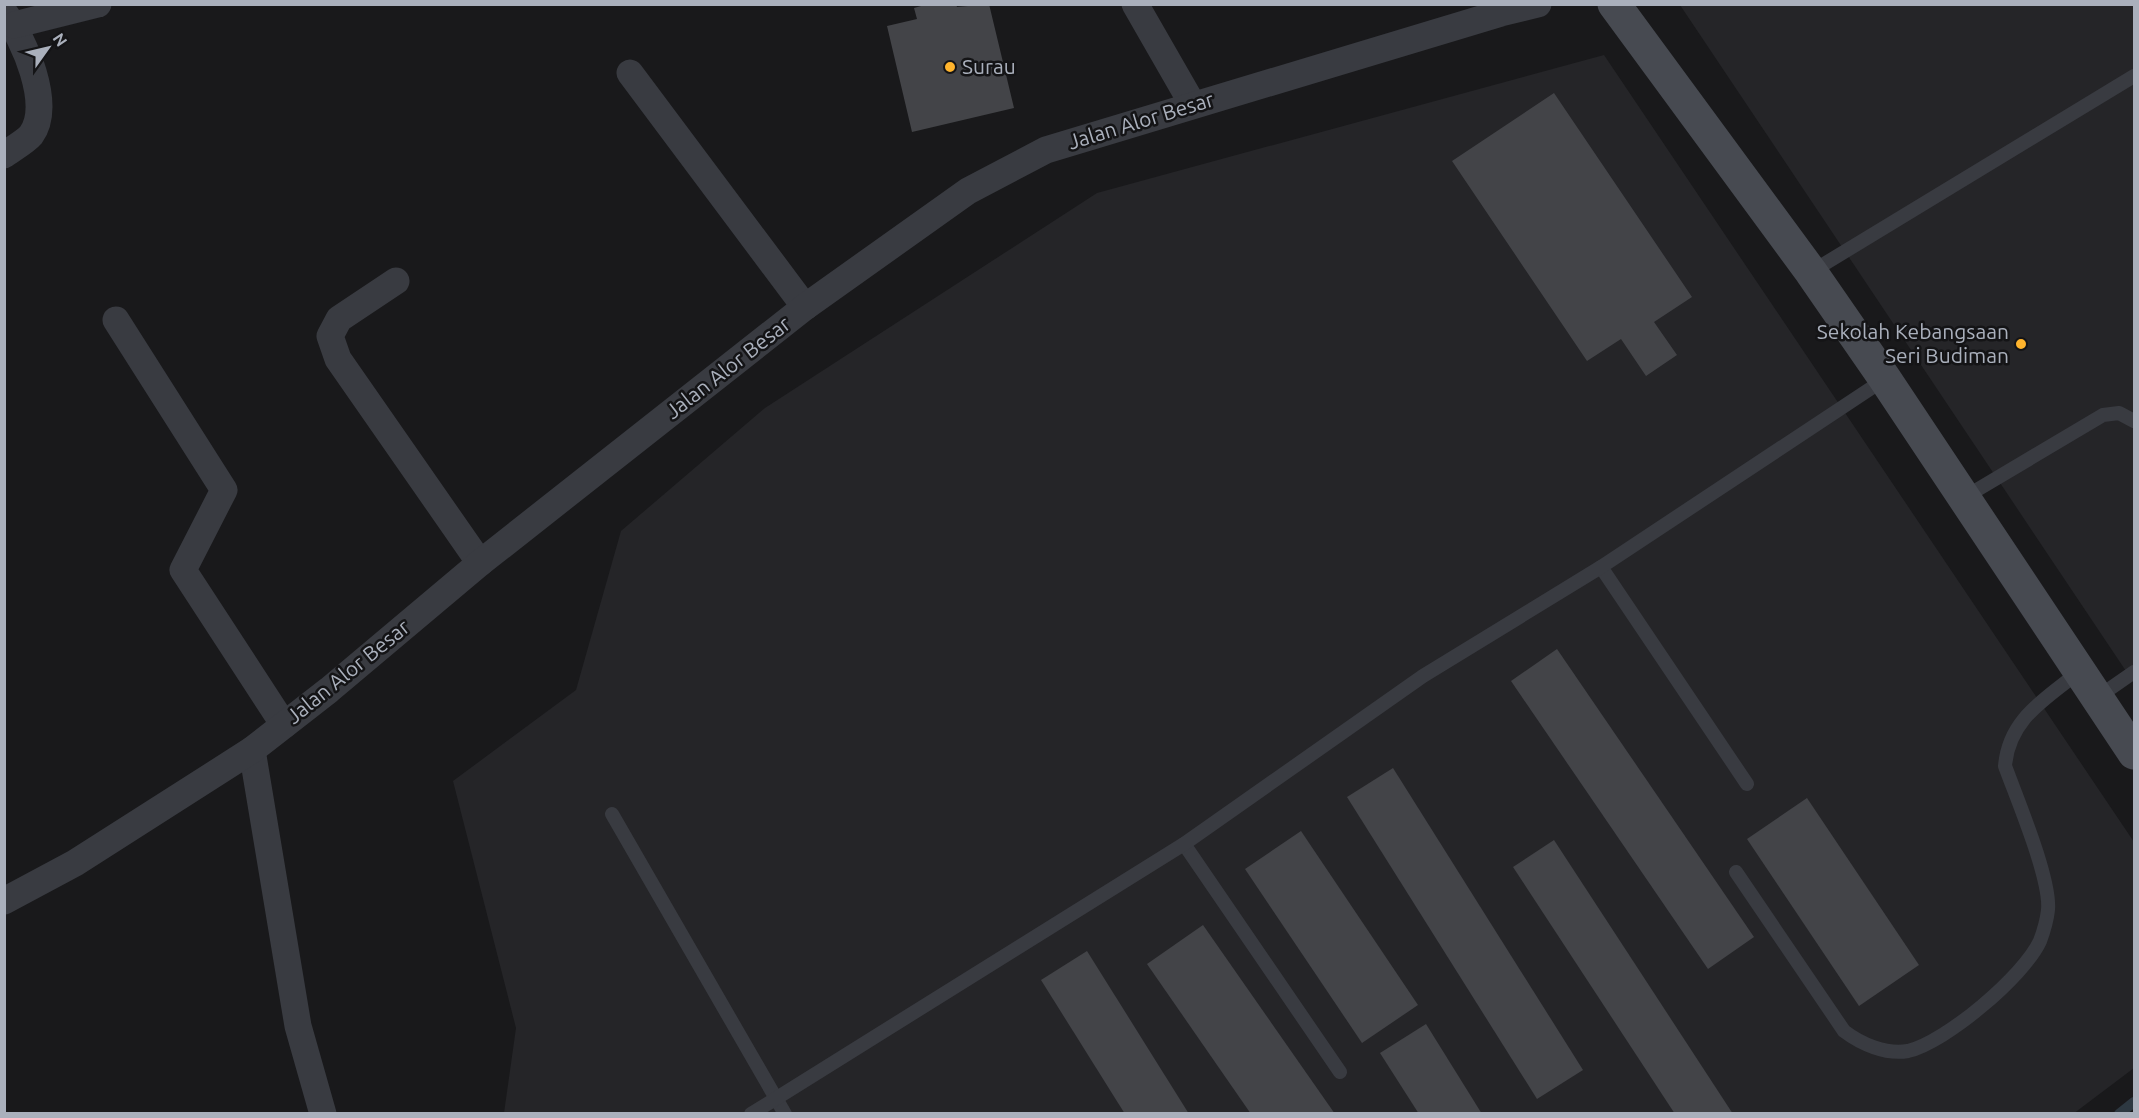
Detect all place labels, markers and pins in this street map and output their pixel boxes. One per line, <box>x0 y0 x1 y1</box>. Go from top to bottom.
place label: Surau <box>962 54 1016 78</box>
marker: Surau <box>943 60 957 74</box>
place label: Sekolah Kebangsaan Seri Budiman <box>1817 319 2009 367</box>
marker: Sekolah Kebangsaan Seri Budiman <box>2014 337 2028 351</box>

